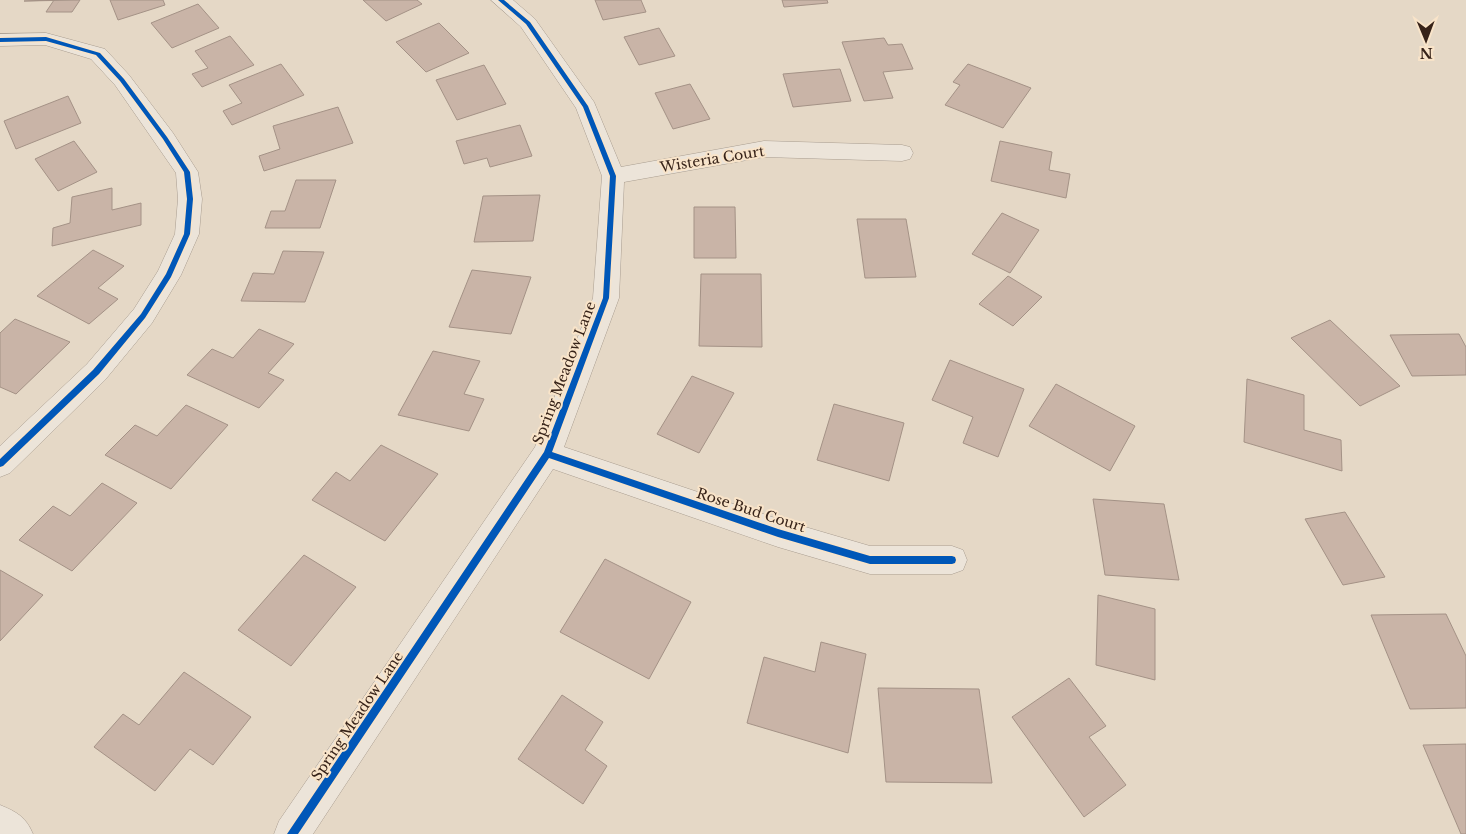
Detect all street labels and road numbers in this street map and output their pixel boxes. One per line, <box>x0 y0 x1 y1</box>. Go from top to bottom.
street label: Wisteria Court <box>657 142 766 176</box>
street label: Spring Meadow Lane <box>528 299 600 447</box>
street label: Rose Bud Court <box>694 484 809 536</box>
street label: Spring Meadow Lane <box>307 648 407 784</box>

